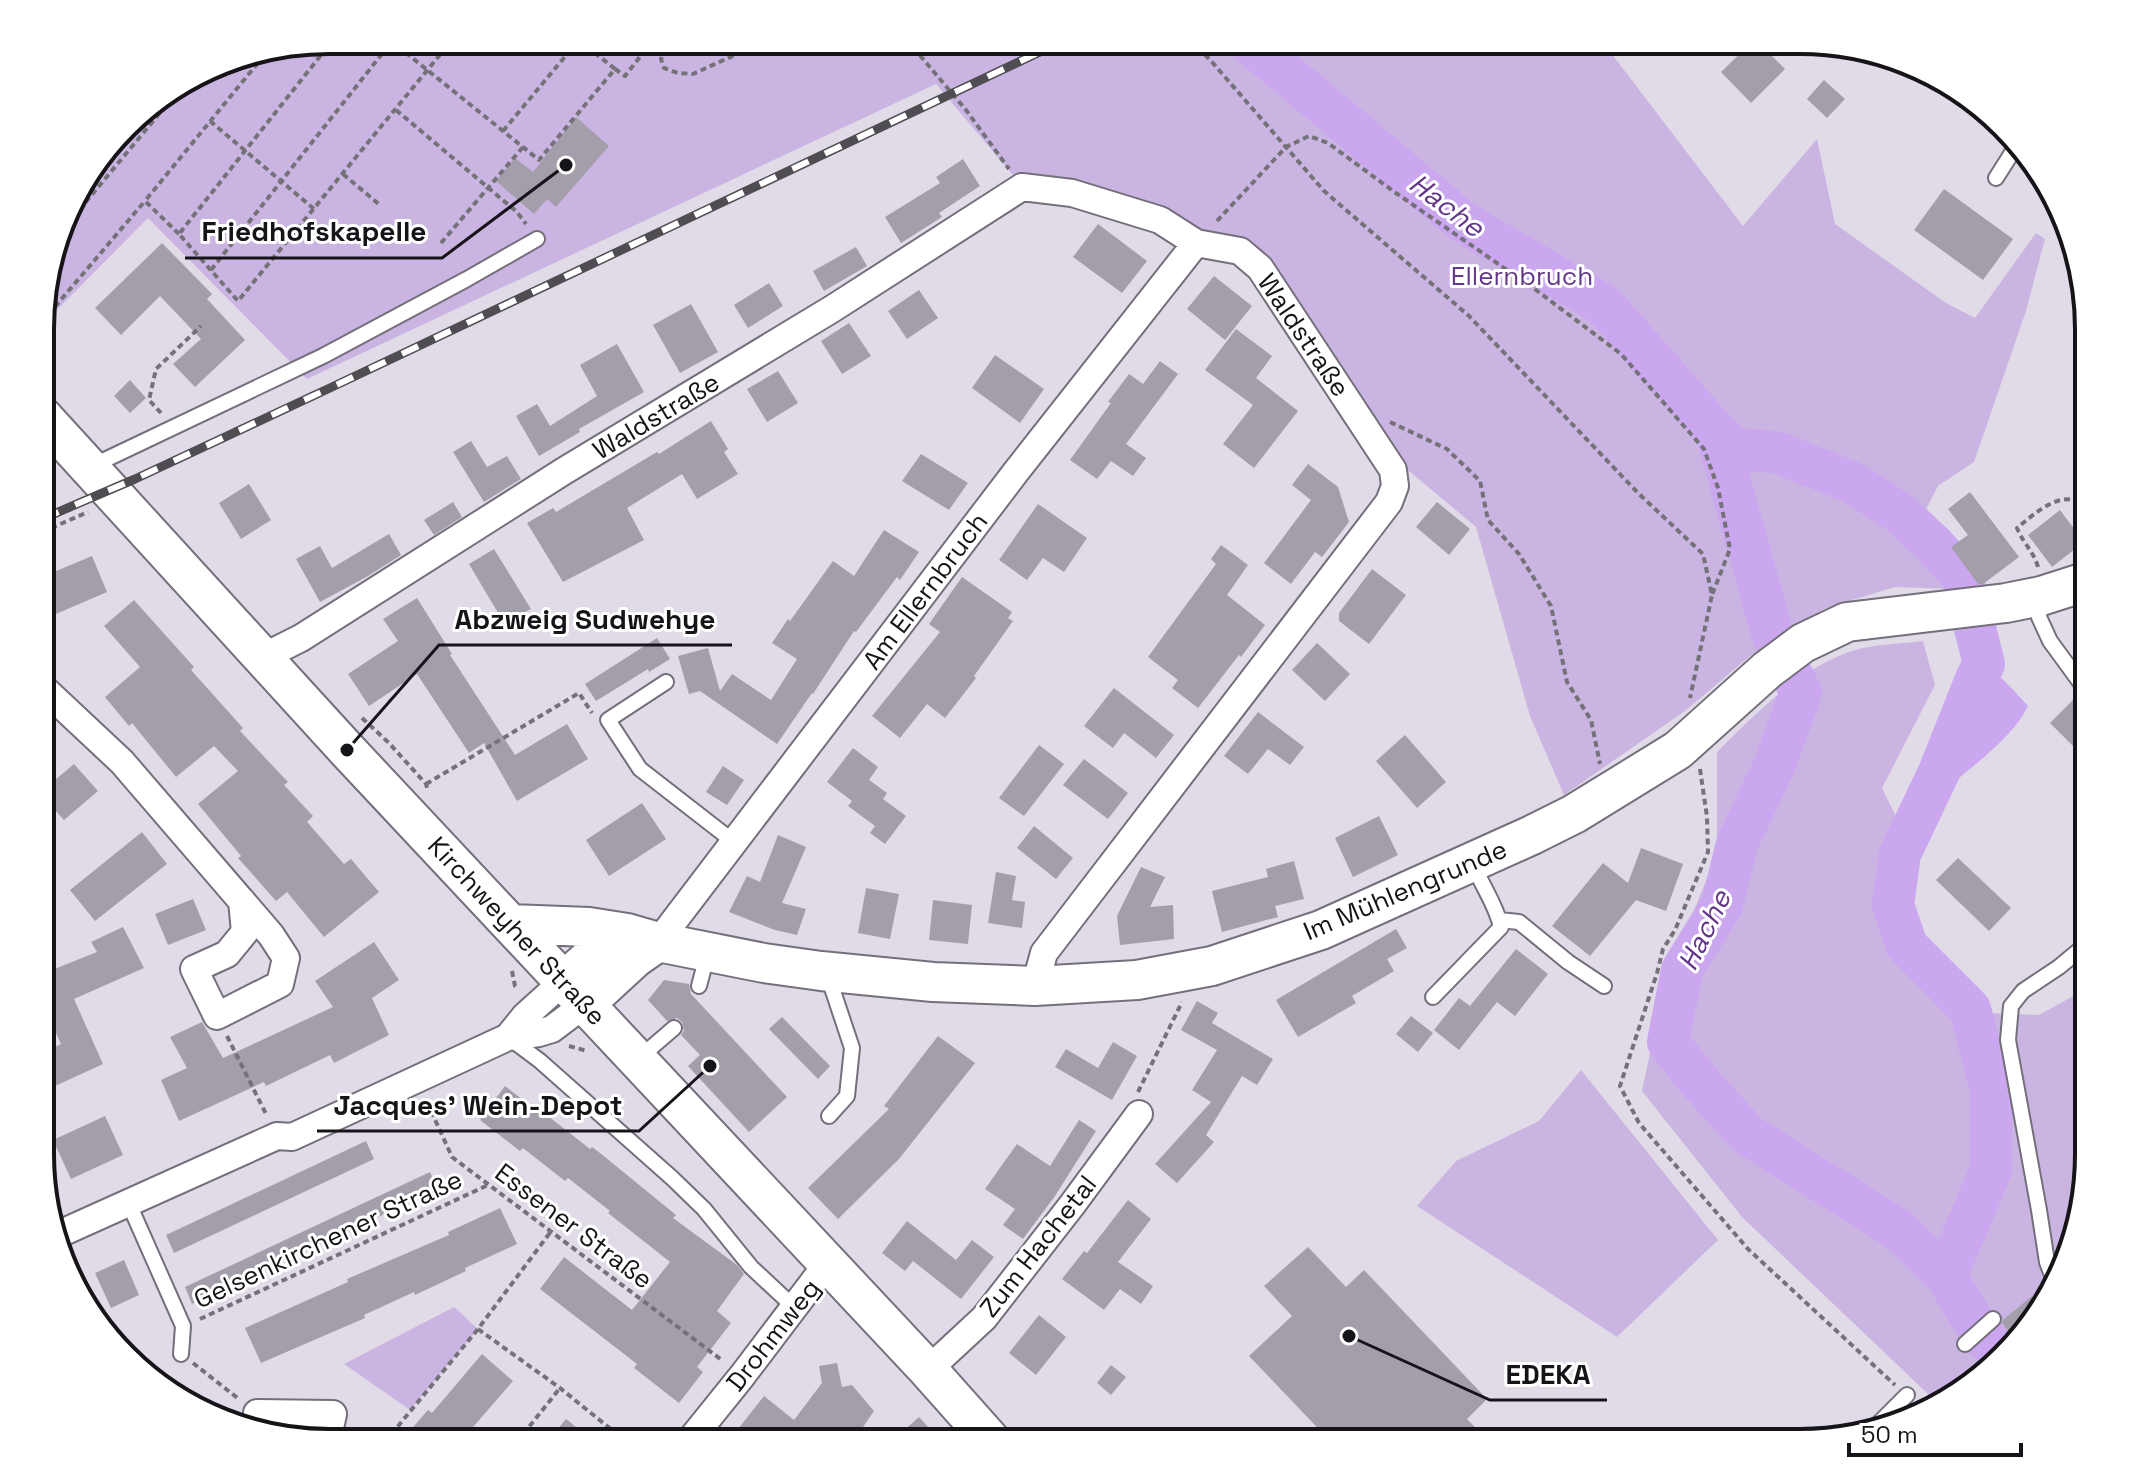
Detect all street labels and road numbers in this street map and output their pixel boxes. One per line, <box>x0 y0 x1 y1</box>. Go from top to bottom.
street label: Waldstraße <box>1250 267 1358 403</box>
street label: Waldstraße <box>586 365 726 467</box>
street label: Am Ellernbruch <box>855 506 995 676</box>
street label: Kirchweyher Straße <box>421 829 613 1033</box>
street label: Im Mühlengrunde <box>1298 832 1512 948</box>
street label: Essener Straße <box>488 1155 660 1297</box>
street label: Gelsenkirchener Straße <box>188 1162 468 1316</box>
street label: Zum Hachetal <box>972 1168 1104 1324</box>
street label: Drohmweg <box>719 1272 827 1398</box>

